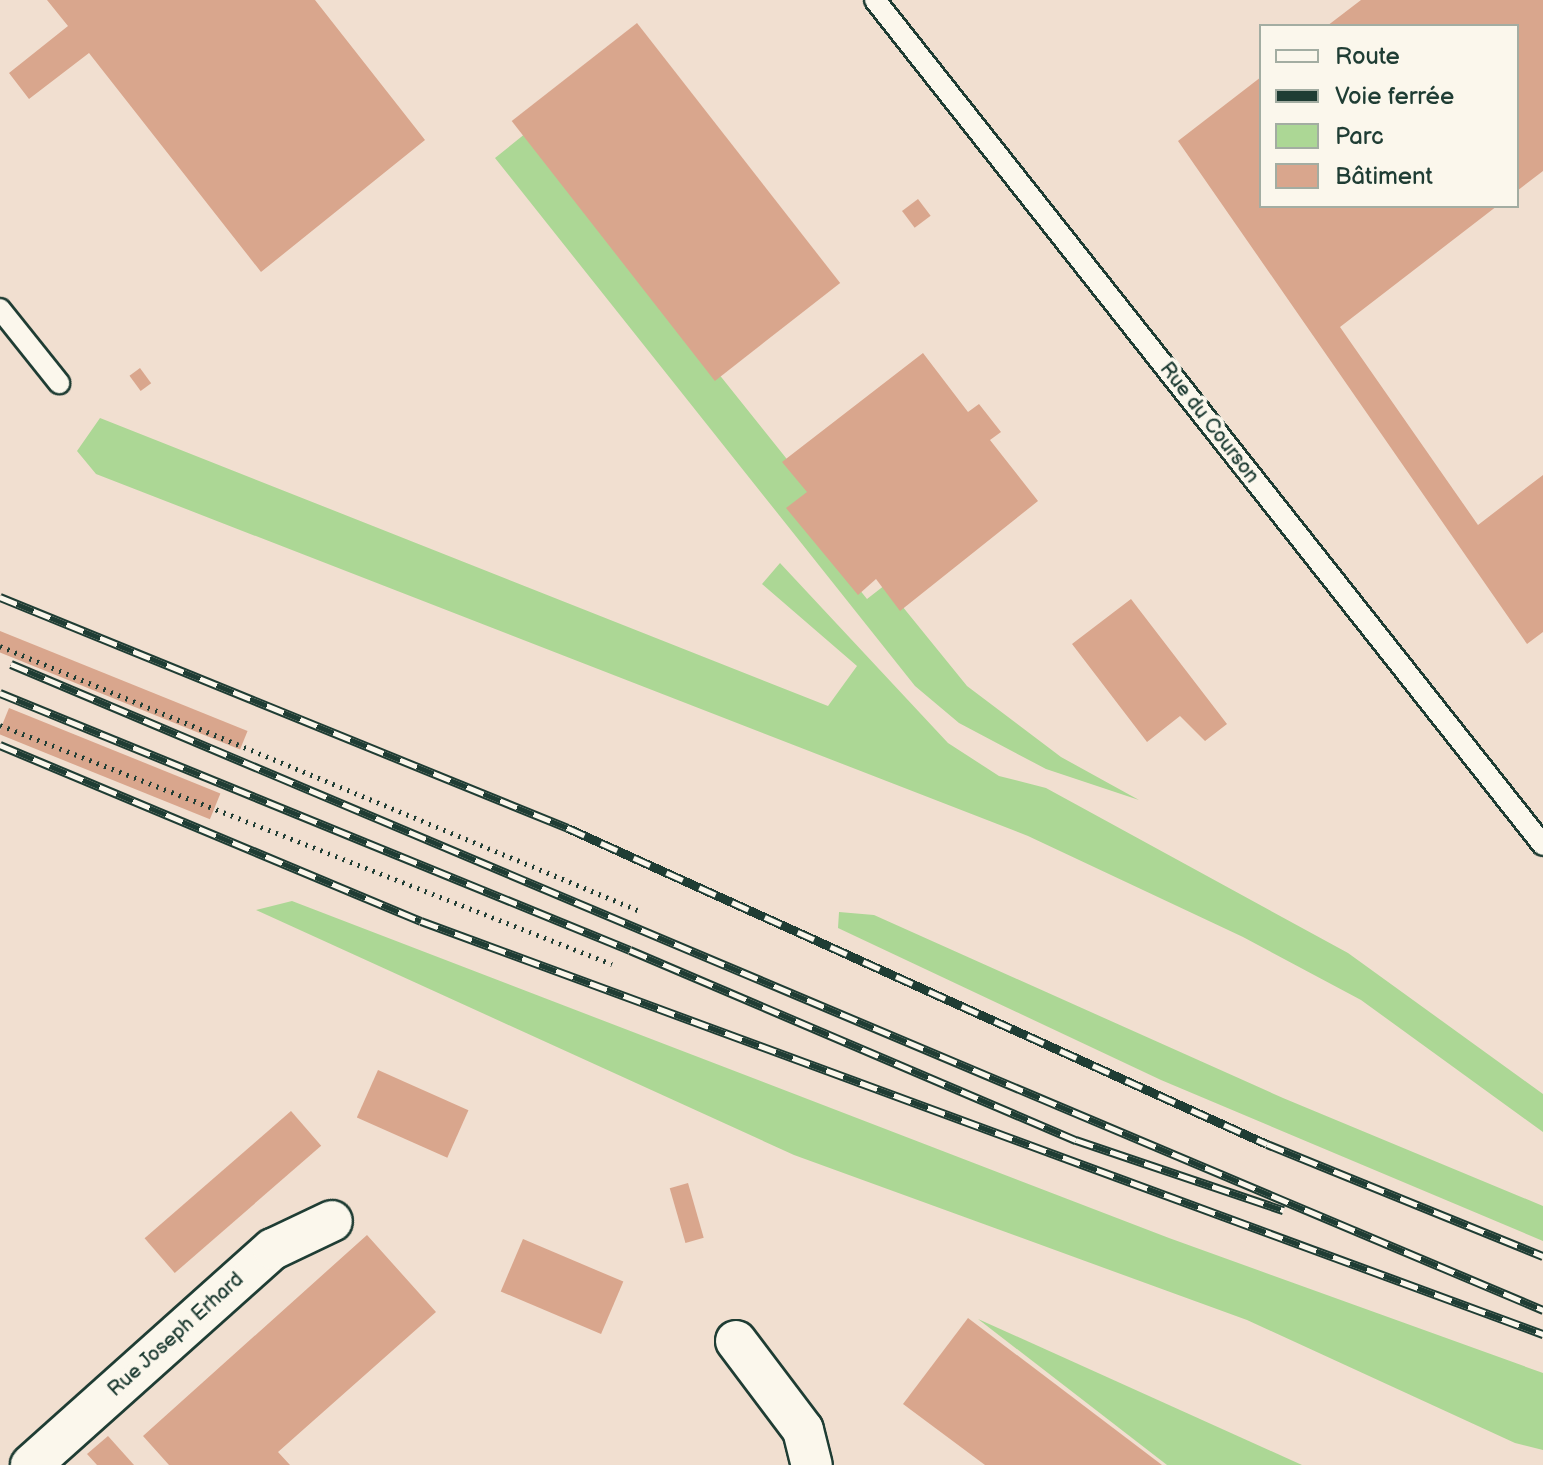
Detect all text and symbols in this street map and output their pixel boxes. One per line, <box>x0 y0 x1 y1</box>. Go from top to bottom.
legend <box>1259 24 1519 208</box>
text: Route <box>1335 42 1400 71</box>
text: Voie ferrée <box>1335 82 1454 111</box>
text: Parc <box>1335 122 1384 151</box>
text: Bâtiment <box>1335 162 1433 191</box>
street label: Rue du Courson <box>1154 358 1264 488</box>
street label: Rue Joseph Erhard <box>103 1268 249 1402</box>

